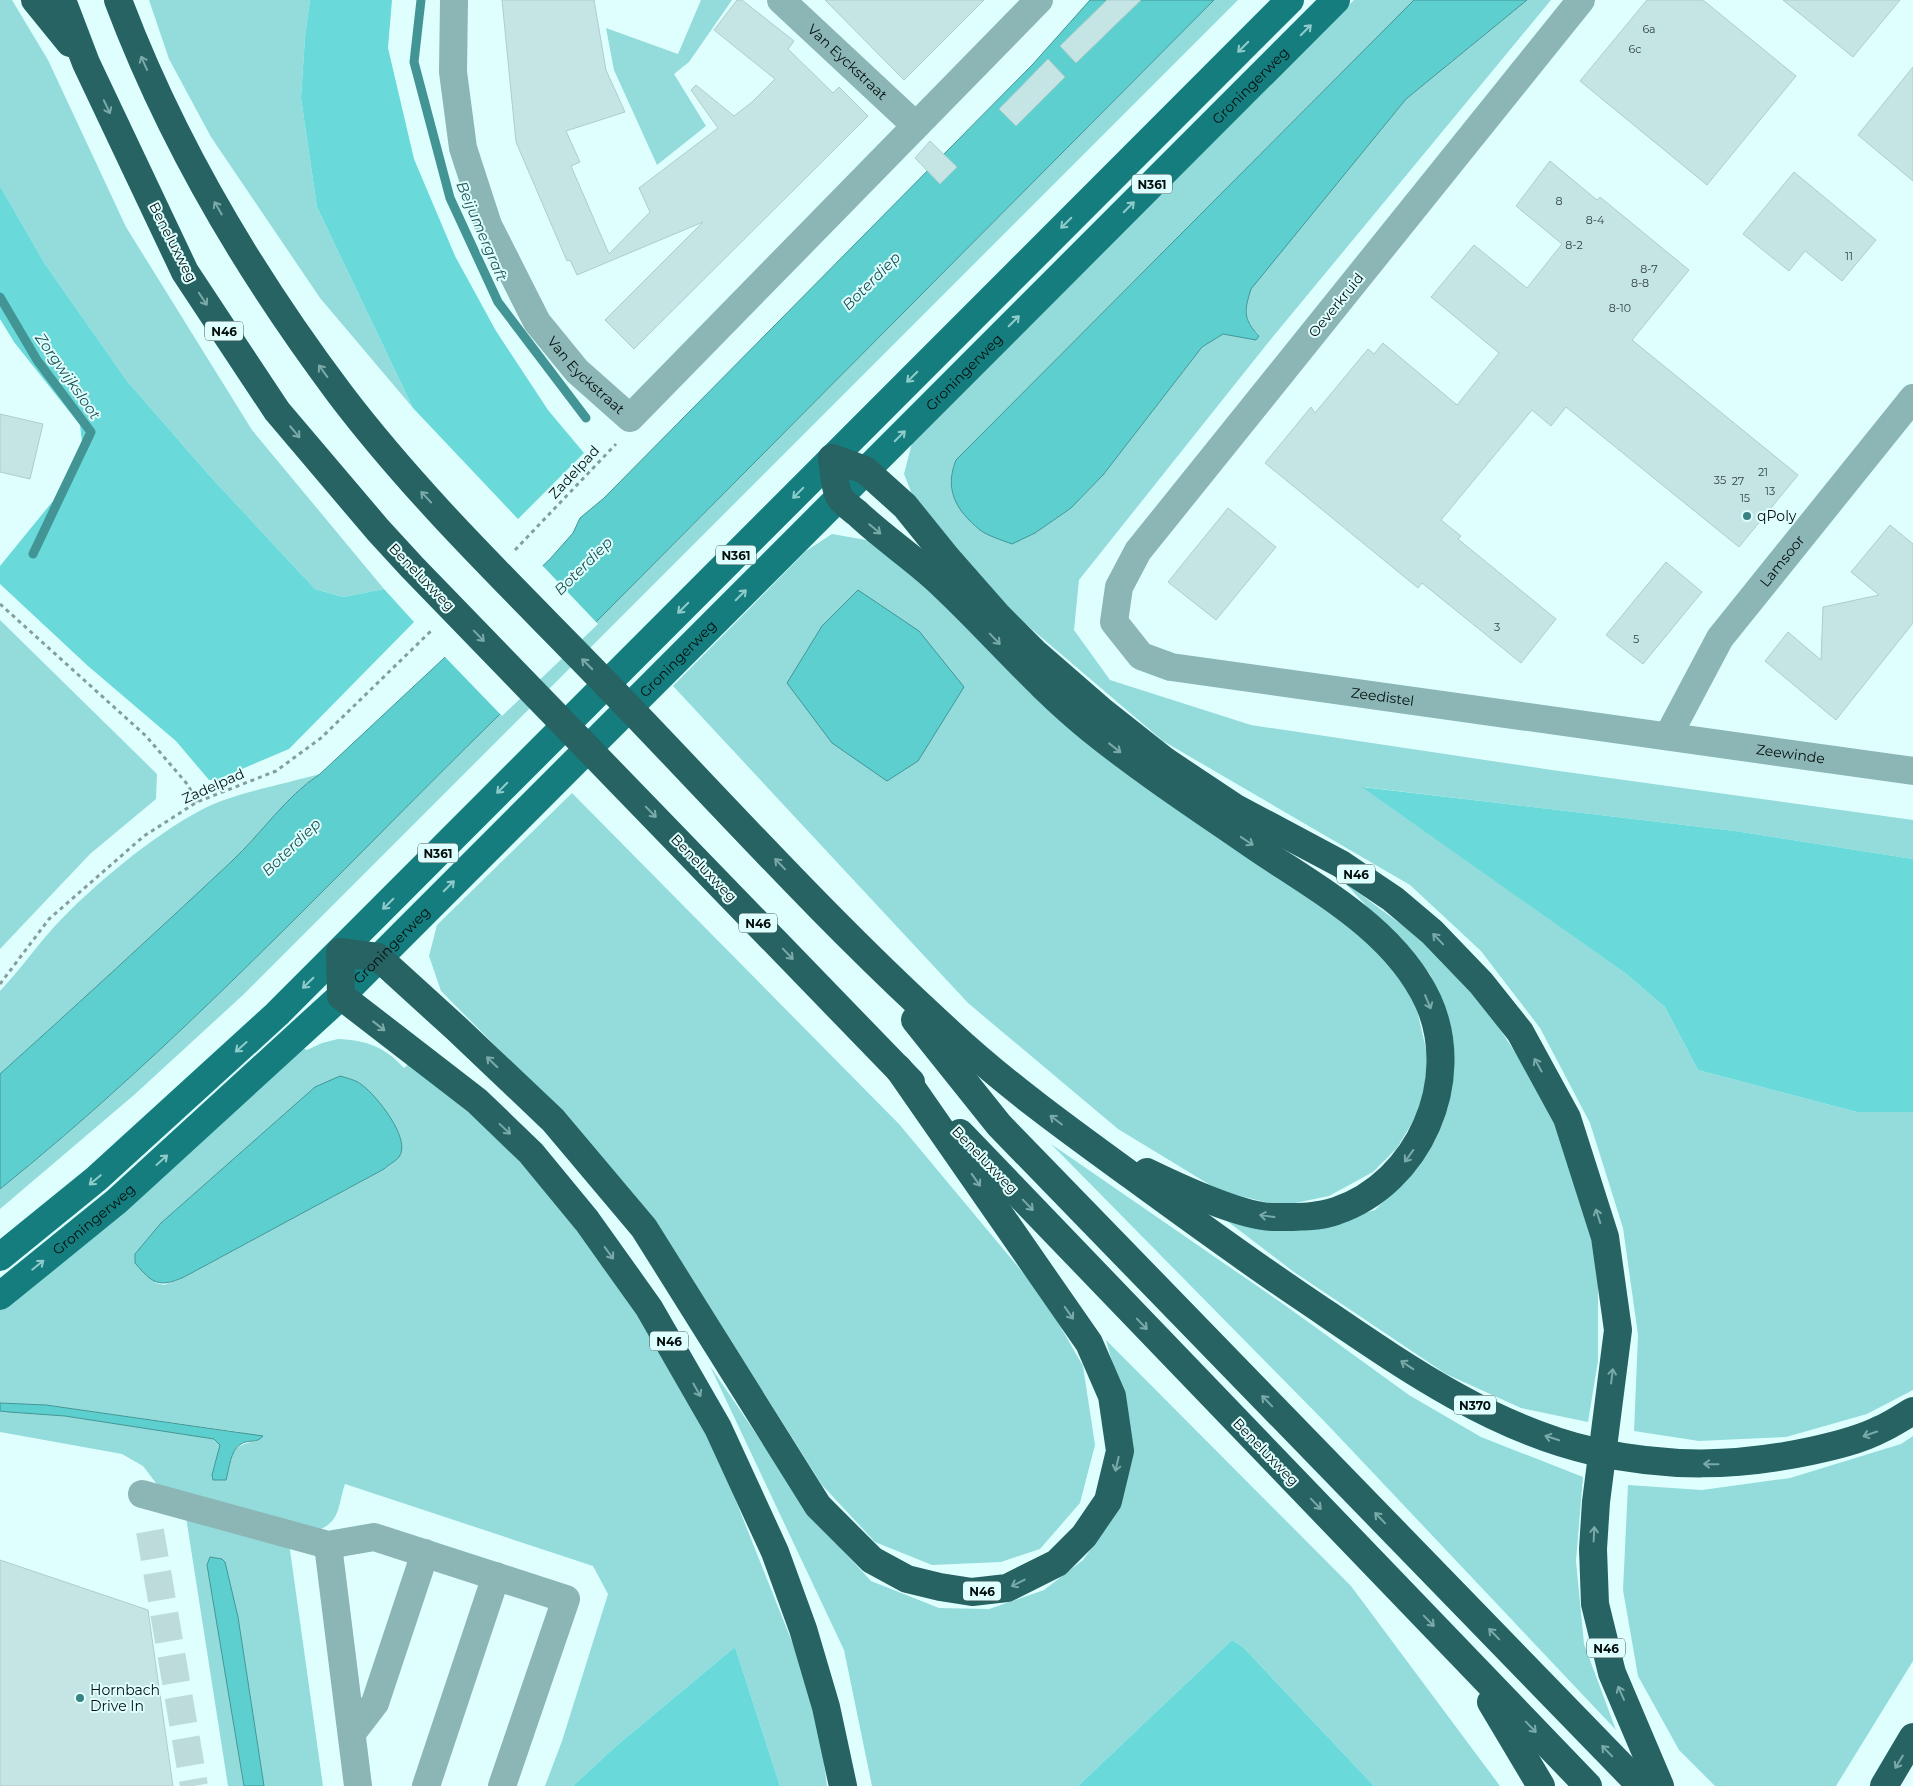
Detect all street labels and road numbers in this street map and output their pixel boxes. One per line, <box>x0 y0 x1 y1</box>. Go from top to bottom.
street label: Van Eyckstraat <box>804 20 892 104</box>
street label: Groningerweg <box>1208 43 1293 128</box>
road number: N361 <box>1132 174 1172 193</box>
street label: Beneluxweg <box>145 199 201 285</box>
street label: Oeverkruid <box>1304 269 1368 341</box>
road number: N46 <box>205 322 243 341</box>
street label: Groningerweg <box>922 330 1006 415</box>
street label: Van Eyckstraat <box>543 333 629 418</box>
street label: Zadelpad <box>545 442 603 502</box>
street label: Lamsoor <box>1756 531 1809 590</box>
street label: Beneluxweg <box>385 539 459 615</box>
road number: N361 <box>716 546 756 564</box>
street label: Groningerweg <box>636 616 720 701</box>
street label: Zeedistel <box>1350 683 1415 710</box>
street label: Zeewinde <box>1755 740 1826 768</box>
street label: Zadelpad <box>179 764 247 808</box>
street label: Beneluxweg <box>667 830 741 906</box>
road number: N361 <box>418 844 458 862</box>
road number: N46 <box>1337 864 1375 884</box>
street label: Groningerweg <box>349 903 434 988</box>
road number: N46 <box>739 914 777 932</box>
street label: Beneluxweg <box>948 1122 1022 1198</box>
street label: Groningerweg <box>49 1180 139 1259</box>
road number: N46 <box>650 1332 688 1350</box>
road number: N370 <box>1454 1396 1496 1414</box>
street label: Beneluxweg <box>1229 1414 1303 1490</box>
road number: N46 <box>963 1582 1001 1600</box>
road number: N46 <box>1587 1639 1625 1658</box>

